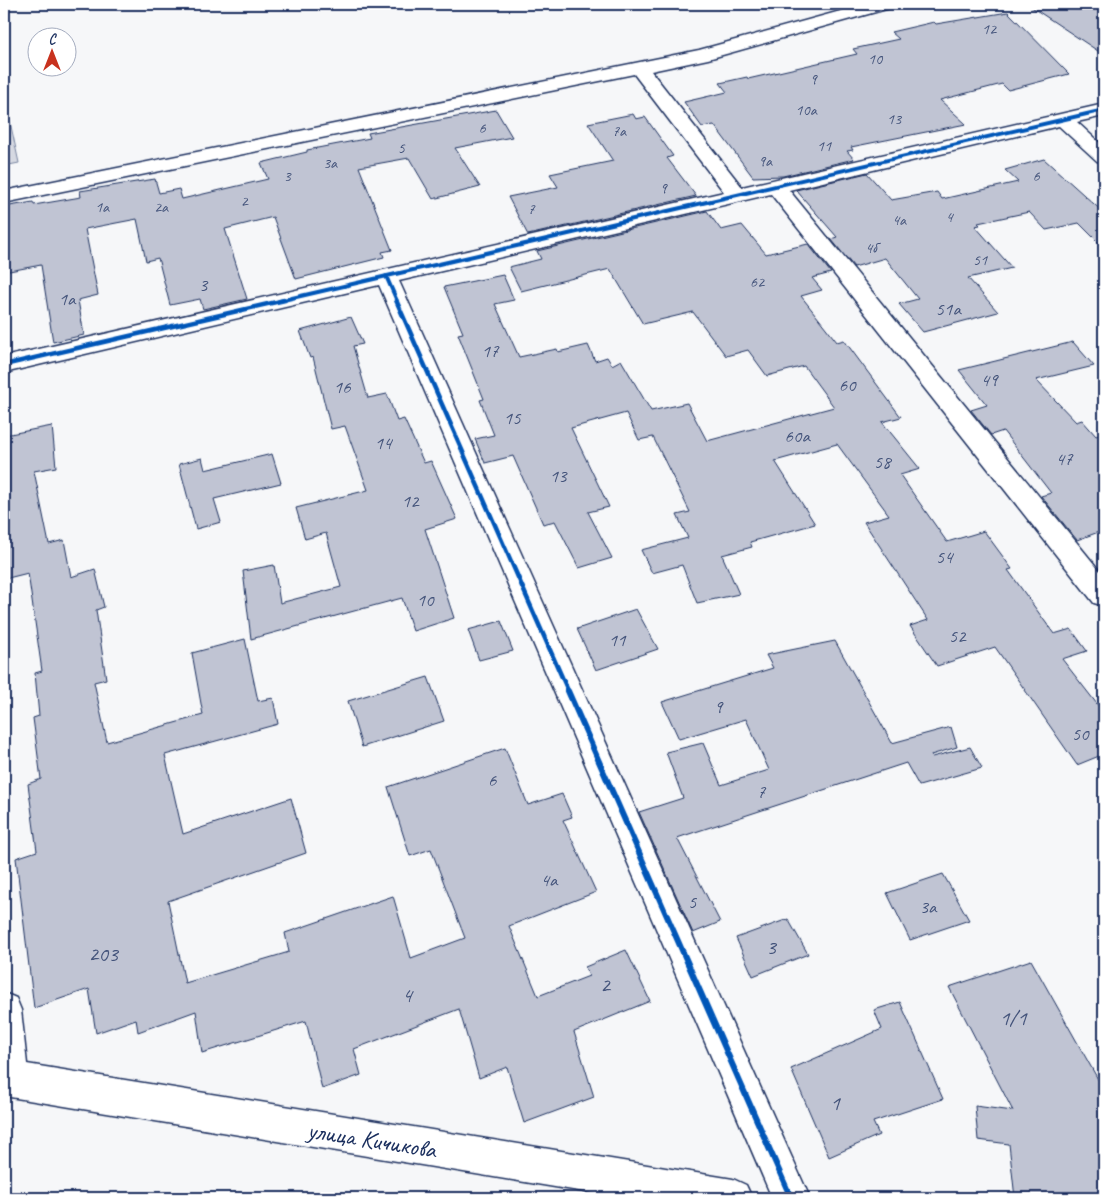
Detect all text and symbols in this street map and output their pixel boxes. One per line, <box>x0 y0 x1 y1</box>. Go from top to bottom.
house number: 12 <box>982 19 998 39</box>
north arrow <box>28 28 78 78</box>
text: С <box>49 31 58 48</box>
house number: 10 <box>868 49 884 69</box>
house number: 9 <box>809 69 818 89</box>
house number: 10а <box>795 100 818 120</box>
house number: 13 <box>887 109 903 129</box>
house number: 6 <box>478 118 486 138</box>
house number: 7а <box>612 121 627 141</box>
house number: 11 <box>817 136 832 156</box>
house number: 5 <box>397 138 405 158</box>
house number: 9а <box>758 151 773 171</box>
house number: 3а <box>323 153 338 173</box>
house number: 3 <box>283 166 292 186</box>
house number: 6 <box>1032 166 1040 186</box>
house number: 9 <box>659 178 668 198</box>
house number: 2 <box>240 191 249 211</box>
house number: 1а <box>95 197 110 217</box>
house number: 2а <box>154 197 169 217</box>
house number: 7 <box>527 199 535 219</box>
house number: 4 <box>945 207 954 227</box>
house number: 4а <box>892 210 907 230</box>
house number: 4б <box>865 238 881 258</box>
house number: 51 <box>973 250 988 270</box>
house number: 62 <box>750 272 766 292</box>
house number: 3 <box>199 273 209 297</box>
house number: 1а <box>59 287 77 311</box>
house number: 51а <box>935 297 962 321</box>
house number: 17 <box>481 339 500 363</box>
house number: 49 <box>980 368 999 392</box>
house number: 60 <box>838 373 857 397</box>
house number: 16 <box>333 375 352 399</box>
house number: 15 <box>503 406 522 430</box>
house number: 60а <box>784 424 811 448</box>
house number: 14 <box>374 431 394 455</box>
house number: 47 <box>1055 447 1074 471</box>
house number: 58 <box>873 450 893 474</box>
house number: 13 <box>549 464 568 488</box>
house number: 12 <box>401 489 420 513</box>
house number: 54 <box>935 545 955 569</box>
house number: 10 <box>416 588 435 612</box>
house number: 52 <box>948 624 967 648</box>
house number: 11 <box>608 628 627 652</box>
house number: 9 <box>714 695 724 719</box>
house number: 50 <box>1071 722 1090 746</box>
house number: 6 <box>488 768 498 792</box>
house number: 7 <box>757 780 767 804</box>
house number: 4а <box>541 868 559 892</box>
house number: 5 <box>688 890 698 914</box>
house number: 3а <box>920 895 938 919</box>
house number: 3 <box>766 933 778 961</box>
house number: 203 <box>88 940 120 968</box>
house number: 2 <box>600 971 612 999</box>
house number: 4 <box>402 981 414 1009</box>
house number: 1/1 <box>999 1004 1028 1032</box>
house number: 1 <box>830 1089 841 1117</box>
street label: улица Кичикова <box>303 1114 440 1166</box>

